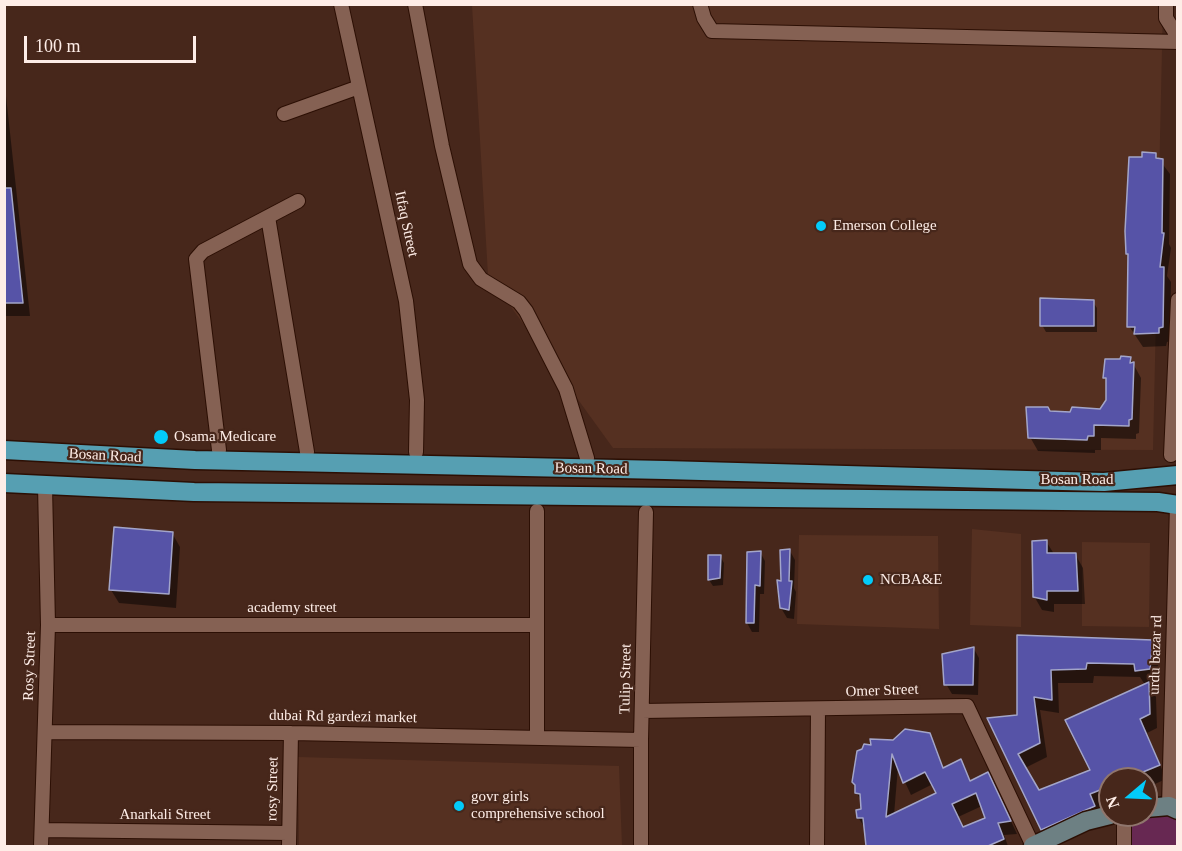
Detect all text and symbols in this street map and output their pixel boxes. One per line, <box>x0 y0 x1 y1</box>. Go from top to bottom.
scale bar <box>27 24 200 62</box>
text: 100 m <box>35 36 81 56</box>
street label: Itfaq Street <box>390 189 422 259</box>
place label: Emerson College <box>833 217 937 235</box>
marker: Emerson College <box>814 219 828 233</box>
marker: Osama Medicare <box>152 428 170 446</box>
place label: Osama Medicare <box>174 428 276 446</box>
street label: Bosan Road <box>68 445 142 467</box>
street label: Bosan Road <box>554 459 628 479</box>
street label: Bosan Road <box>1041 471 1113 489</box>
place label: NCBA&E <box>880 571 943 589</box>
marker: NCBA&E <box>861 573 875 587</box>
street label: academy street <box>247 599 337 617</box>
street label: urdu bazar rd <box>1146 615 1166 695</box>
street label: Rosy Street <box>20 631 40 701</box>
street label: Tulip Street <box>616 643 636 715</box>
street label: Omer Street <box>845 681 919 701</box>
street label: dubai Rd gardezi market <box>269 707 417 727</box>
street label: rosy Street <box>263 757 283 821</box>
north arrow <box>1098 767 1158 827</box>
place label: govr girls comprehensive school <box>471 788 605 823</box>
text: N <box>1102 794 1122 811</box>
marker: govr girls comprehensive school <box>452 799 466 813</box>
street label: Anarkali Street <box>119 806 211 824</box>

